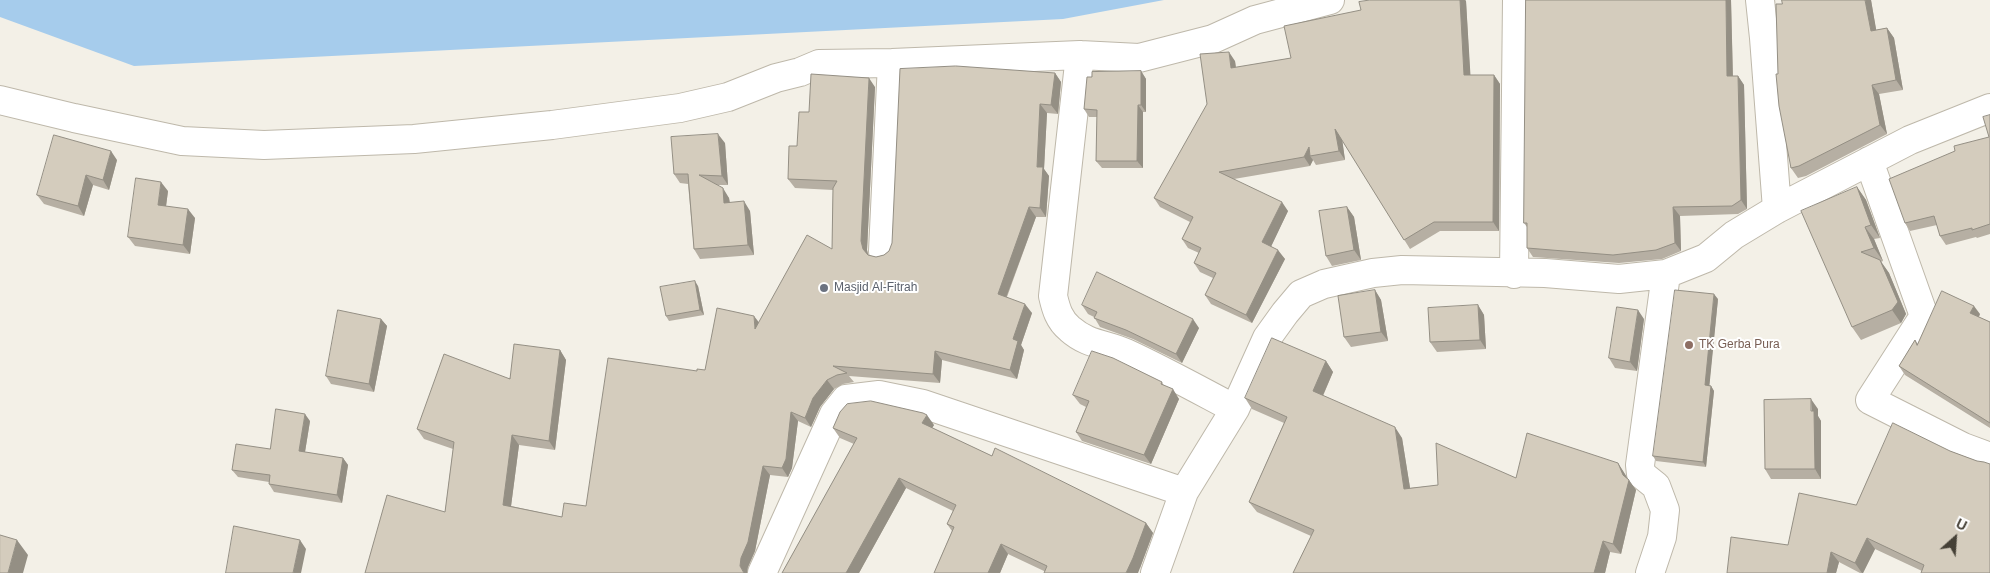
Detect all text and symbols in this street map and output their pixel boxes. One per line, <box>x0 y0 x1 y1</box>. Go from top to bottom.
place label: Masjid Al-Fitrah <box>834 281 917 295</box>
marker: Masjid Al-Fitrah <box>818 282 830 294</box>
place label: TK Gerba Pura <box>1699 338 1780 352</box>
marker: TK Gerba Pura <box>1683 339 1695 351</box>
north arrow <box>1930 513 1980 563</box>
text: U <box>1954 515 1970 534</box>

